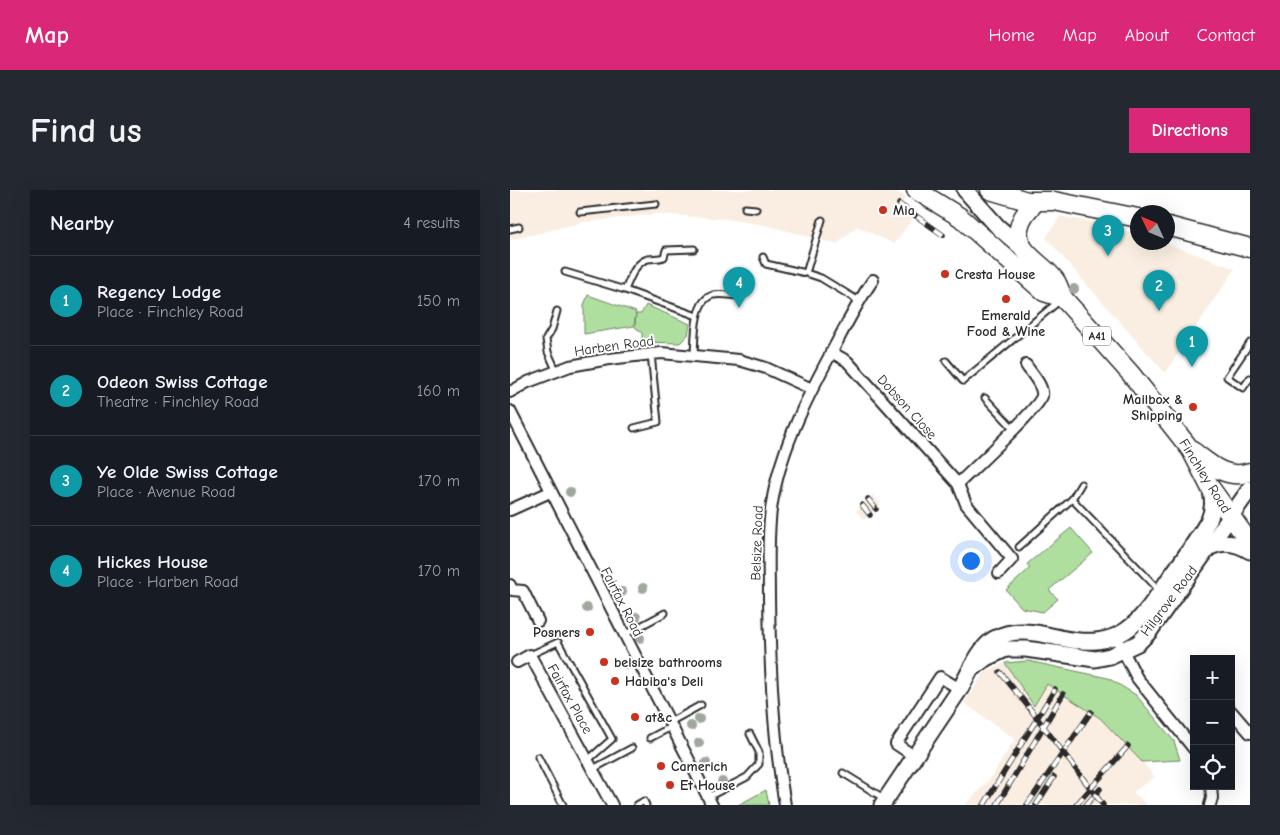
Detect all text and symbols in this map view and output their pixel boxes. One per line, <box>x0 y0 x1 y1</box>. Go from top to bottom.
text: Map <box>25 21 69 49</box>
text: Home <box>988 25 1035 46</box>
text: Map <box>1063 25 1097 46</box>
text: About <box>1125 25 1169 46</box>
text: Contact <box>1197 25 1255 46</box>
button: Directions <box>1129 108 1250 153</box>
text: Find us <box>30 110 142 151</box>
place label: Mia <box>893 202 915 219</box>
marker: Mia <box>877 204 889 216</box>
north arrow <box>1130 205 1175 250</box>
text: Nearby <box>50 211 114 235</box>
text: 4 results <box>403 214 460 232</box>
pin: 3 <box>1092 215 1124 256</box>
place label: Cresta House <box>955 266 1035 283</box>
pin: 4 <box>723 267 755 308</box>
marker: Cresta House <box>939 268 951 280</box>
pin: 2 <box>1143 270 1175 311</box>
text: Regency Lodge <box>97 281 221 303</box>
text: 1 <box>63 292 69 310</box>
text: 150 m <box>417 292 460 310</box>
marker: Emerald Food & Wine <box>1000 293 1012 305</box>
text: Place · Finchley Road <box>97 303 244 321</box>
place label: Emerald Food & Wine <box>967 307 1045 340</box>
road number: A41 <box>1083 326 1111 346</box>
pin: 1 <box>1176 326 1208 367</box>
street label: Harben Road <box>573 332 655 360</box>
text: Odeon Swiss Cottage <box>97 371 268 393</box>
street label: Dobson Close <box>874 371 940 443</box>
text: 2 <box>62 382 70 400</box>
text: 160 m <box>417 382 460 400</box>
place label: Mailbox & Shipping <box>1123 391 1183 424</box>
text: Theatre · Finchley Road <box>97 393 259 411</box>
marker: Mailbox & Shipping <box>1187 401 1199 413</box>
street label: Finchley Road <box>1175 436 1235 516</box>
text: Ye Olde Swiss Cottage <box>97 461 278 483</box>
text: 3 <box>62 472 70 490</box>
text: 170 m <box>418 472 460 490</box>
text: Place · Avenue Road <box>97 483 236 501</box>
street label: Belsize Road <box>747 505 767 581</box>
your location <box>958 548 984 574</box>
text: Hickes House <box>97 551 208 573</box>
text: 4 <box>62 562 70 580</box>
text: 170 m <box>418 562 460 580</box>
street label: Hilgrove Road <box>1137 562 1201 640</box>
street label: Fairfax Road <box>597 564 647 640</box>
text: Place · Harben Road <box>97 573 238 591</box>
place label: Posners <box>533 624 580 641</box>
marker: Posners <box>584 626 596 638</box>
place label: belsize bathrooms <box>614 654 722 671</box>
map controls <box>1190 655 1235 790</box>
button: + <box>1190 655 1235 700</box>
marker: belsize bathrooms <box>598 656 610 668</box>
street label: Fairfax Place <box>544 661 596 737</box>
place label: Habiba's Deli <box>625 673 703 690</box>
marker: Habiba's Deli <box>609 675 621 687</box>
button: − <box>1190 700 1235 745</box>
place label: at&c <box>645 709 672 726</box>
marker: at&c <box>629 711 641 723</box>
button: locate <box>1190 745 1235 790</box>
place label: Camerich <box>671 758 728 775</box>
marker: Camerich <box>655 760 667 772</box>
place label: Et House <box>680 777 735 794</box>
marker: Et House <box>664 779 676 791</box>

